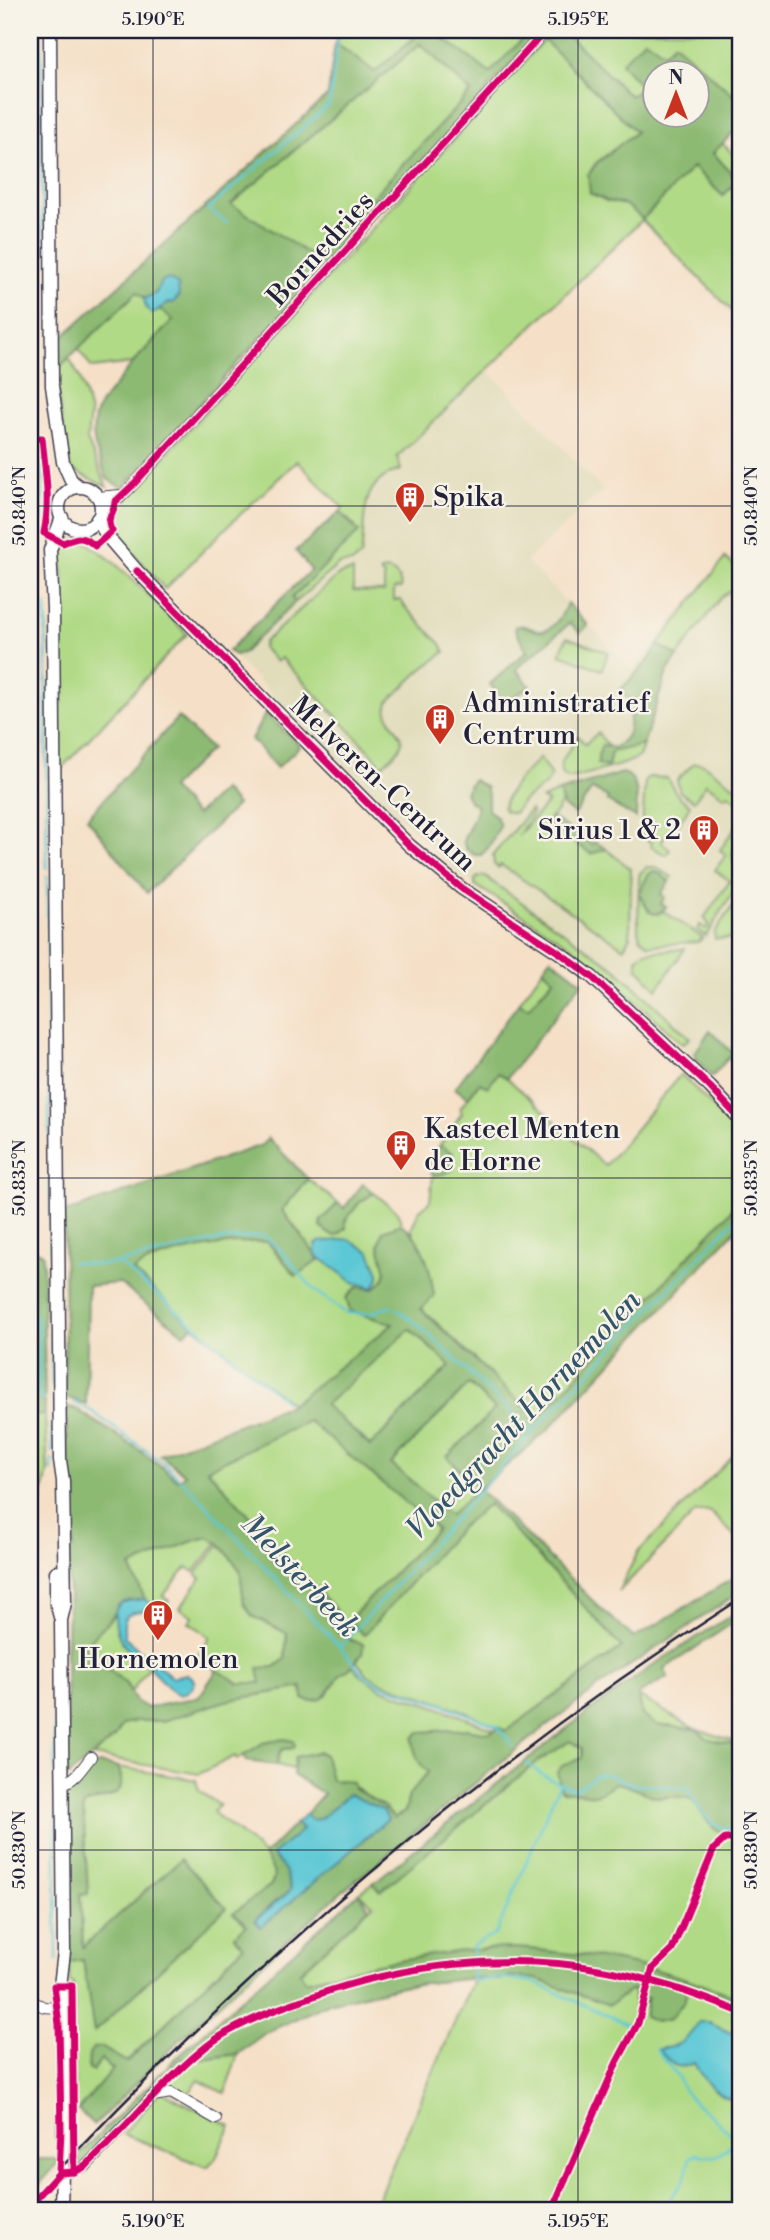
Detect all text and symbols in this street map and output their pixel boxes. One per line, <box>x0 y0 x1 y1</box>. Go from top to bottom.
text: 5.190°E <box>121 8 185 31</box>
text: 5.195°E <box>547 8 609 31</box>
north arrow <box>640 60 710 130</box>
text: N <box>668 66 684 90</box>
street label: Bornedries <box>259 184 382 315</box>
text: 50.840°N <box>8 465 31 546</box>
text: 50.840°N <box>740 465 763 546</box>
building icon: Spika <box>393 480 427 524</box>
place label: Spika <box>433 480 505 515</box>
place label: Administratief Centrum <box>462 686 651 753</box>
street label: Melveren-Centrum <box>282 688 484 880</box>
building icon: Administratief Centrum <box>423 702 457 746</box>
place label: Sirius 1 & 2 <box>538 813 681 848</box>
building icon: Sirius 1 & 2 <box>687 813 721 857</box>
place label: Kasteel Menten de Horne <box>424 1112 621 1179</box>
building icon: Kasteel Menten de Horne <box>384 1128 418 1172</box>
text: 50.835°N <box>8 1139 31 1216</box>
text: 50.835°N <box>740 1139 763 1216</box>
water label: Vloedgracht Hornemolen <box>398 1282 650 1548</box>
water label: Melsterbeek <box>233 1506 367 1646</box>
building icon: Hornemolen <box>141 1598 175 1642</box>
place label: Hornemolen <box>78 1642 239 1677</box>
text: 50.830°N <box>8 1810 31 1889</box>
text: 50.830°N <box>740 1810 763 1889</box>
text: 5.190°E <box>121 2210 185 2233</box>
text: 5.195°E <box>547 2210 609 2233</box>

